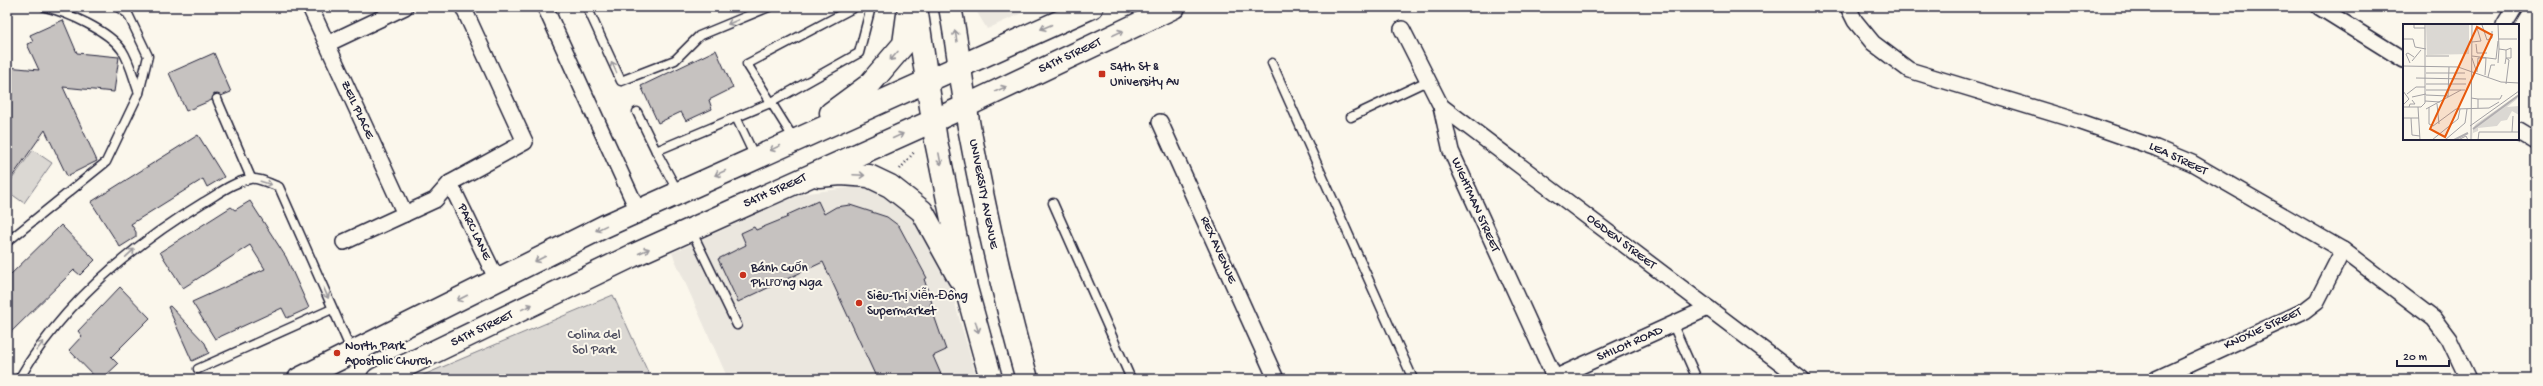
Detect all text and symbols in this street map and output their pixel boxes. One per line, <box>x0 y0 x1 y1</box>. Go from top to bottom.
one-way arrow <box>727 19 739 27</box>
one-way arrow <box>1040 24 1052 31</box>
inset map <box>2403 24 2519 140</box>
one-way arrow <box>1112 29 1124 36</box>
one-way arrow <box>952 30 960 43</box>
street label: 54TH STREET <box>1036 35 1105 77</box>
one-way arrow <box>889 51 899 61</box>
place label: 54th St & University Av <box>1110 60 1180 90</box>
one-way arrow <box>610 61 618 73</box>
marker: 54th St & University Av <box>1097 69 1107 79</box>
street label: ZEIL PLACE <box>337 79 377 142</box>
one-way arrow <box>994 85 1006 92</box>
one-way arrow <box>891 132 903 139</box>
street label: UNIVERSITY AVENUE <box>965 138 1001 251</box>
street label: LEA STREET <box>2146 139 2210 179</box>
one-way arrow <box>769 145 781 152</box>
one-way arrow <box>936 152 944 165</box>
street label: WIGHTMAN STREET <box>1447 155 1503 256</box>
one-way arrow <box>714 170 726 178</box>
street label: 54TH STREET <box>741 170 810 212</box>
one-way arrow <box>852 172 865 179</box>
one-way arrow <box>259 180 272 187</box>
street label: PARC LANE <box>453 200 494 263</box>
street label: OGDEN STREET <box>1583 211 1660 274</box>
street label: REX AVENUE <box>1197 214 1240 287</box>
one-way arrow <box>596 224 608 232</box>
one-way arrow <box>637 247 649 254</box>
one-way arrow <box>125 249 136 258</box>
one-way arrow <box>534 256 546 263</box>
place label: Bánh Cuốn Phương Nga <box>750 261 823 291</box>
marker: Bánh Cuốn Phương Nga <box>738 270 748 280</box>
one-way arrow <box>322 287 330 299</box>
place label: Siêu-Thị Viễn-Đông Supermarket <box>867 287 968 319</box>
one-way arrow <box>457 295 469 302</box>
marker: Siêu-Thị Viễn-Đông Supermarket <box>854 298 864 308</box>
one-way arrow <box>520 303 532 310</box>
street label: KNOXIE STREET <box>2222 304 2305 353</box>
street label: 54TH STREET <box>448 307 517 351</box>
one-way arrow <box>974 320 981 333</box>
street label: SHILOH ROAD <box>1595 323 1666 365</box>
park label: Colina del Sol Park <box>567 328 621 358</box>
place label: North Park Apostolic Church <box>345 339 432 369</box>
one-way arrow <box>35 340 44 351</box>
scale bar <box>2397 342 2449 368</box>
marker: North Park Apostolic Church <box>332 348 342 358</box>
text: 20 m <box>2403 351 2428 365</box>

